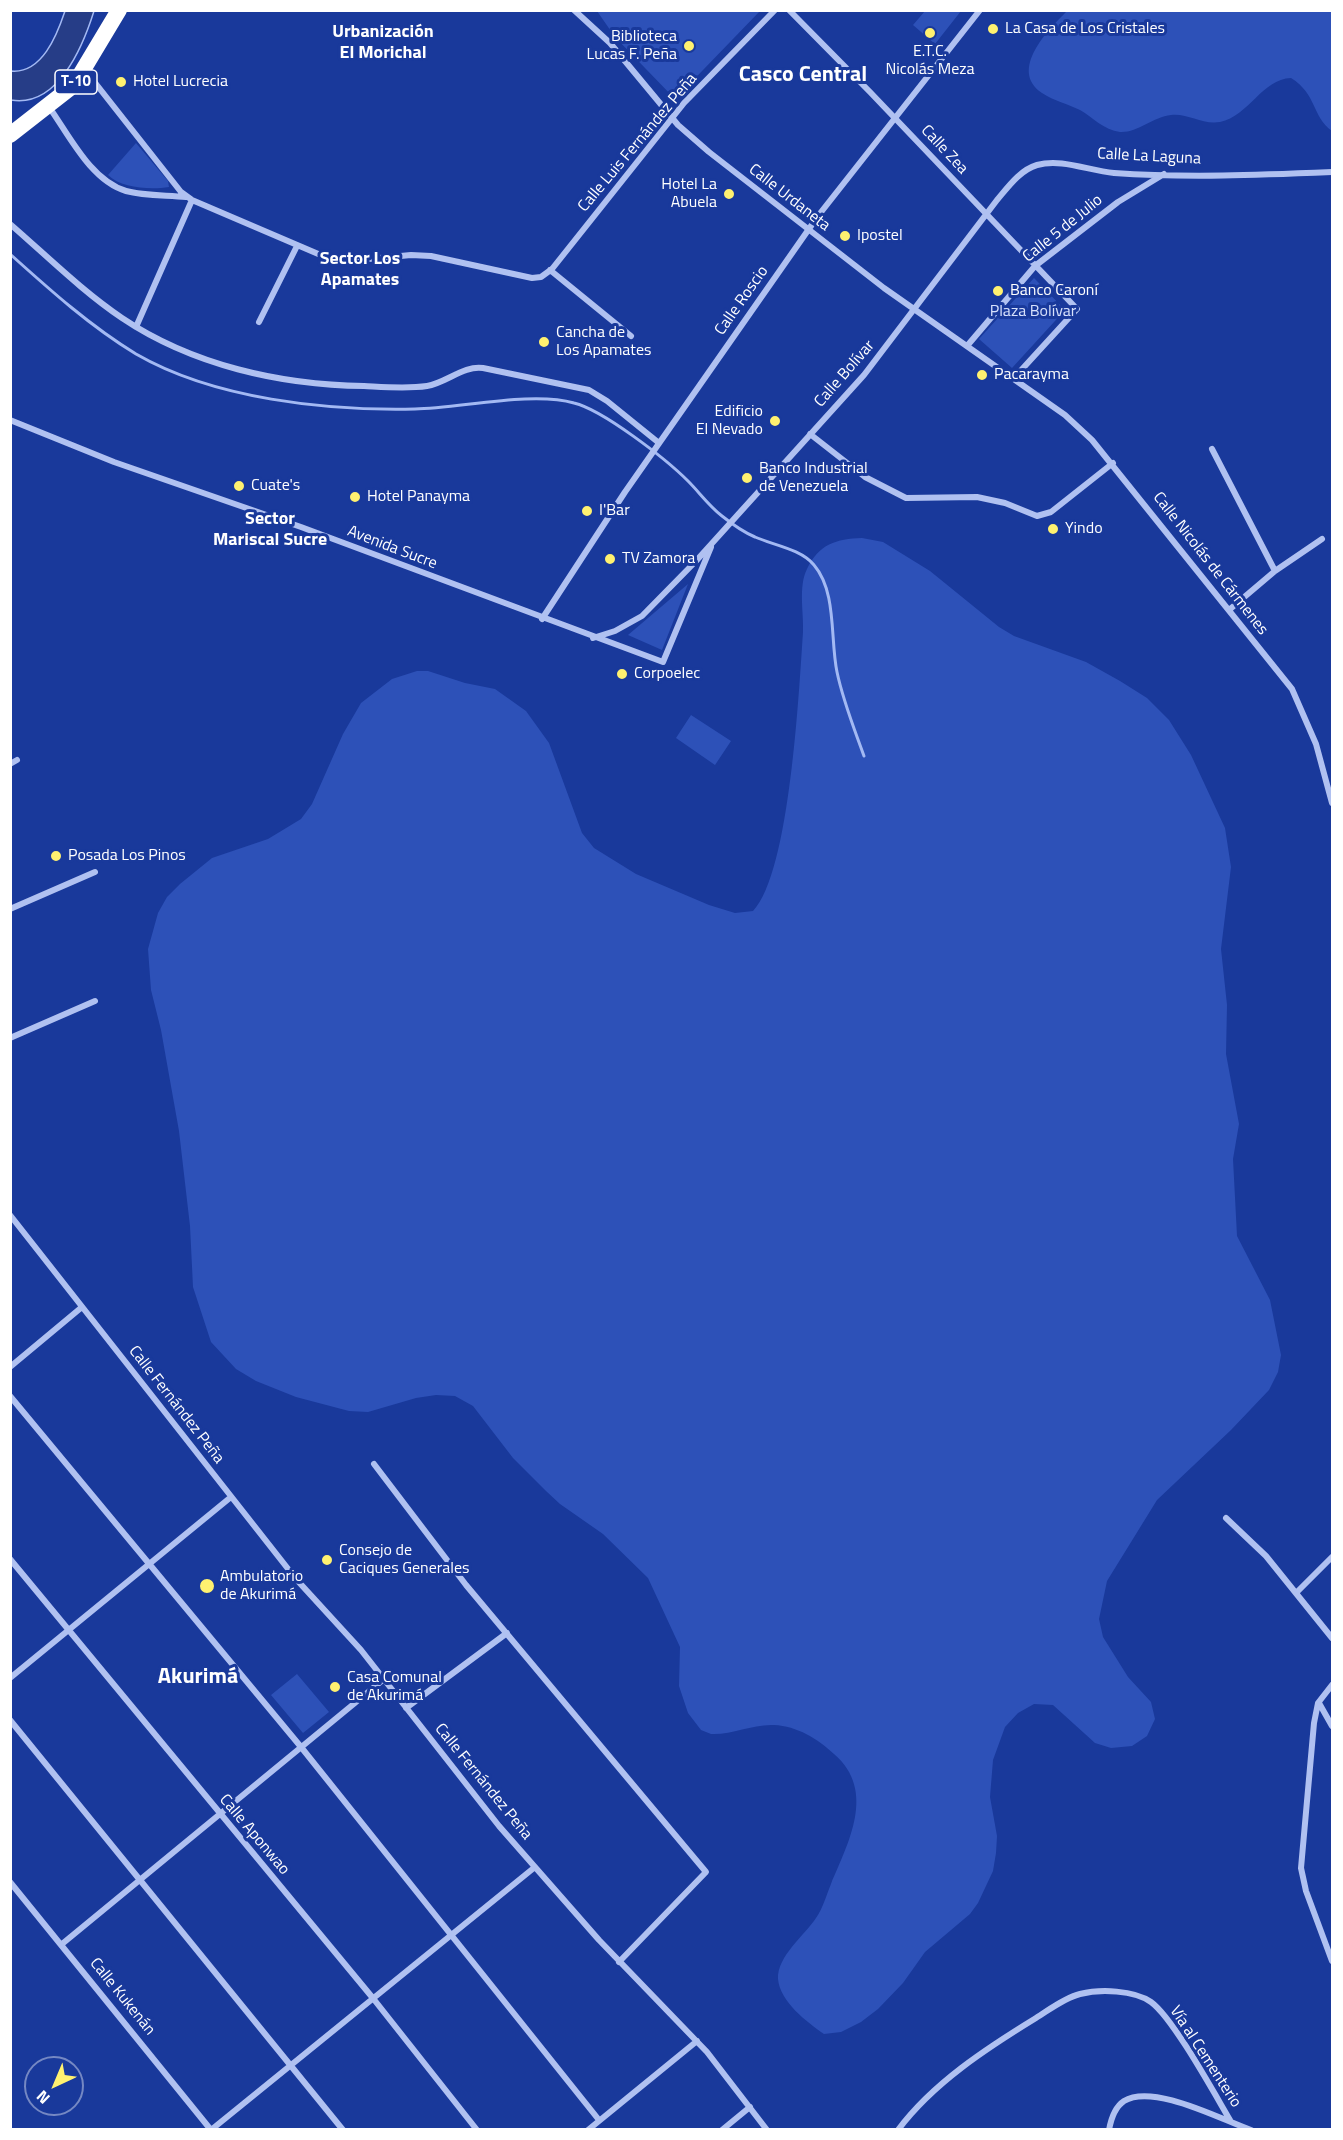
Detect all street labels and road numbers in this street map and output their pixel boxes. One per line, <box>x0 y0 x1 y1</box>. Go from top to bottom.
road number: T-10 <box>55 70 97 94</box>
street label: Calle Luis Fernández Peña <box>575 70 701 216</box>
street label: Calle Zea <box>916 121 972 179</box>
street label: Calle La Laguna <box>1097 145 1201 169</box>
street label: Calle Urdaneta <box>744 160 834 236</box>
street label: Calle 5 de Julio <box>1019 191 1107 267</box>
street label: Calle Roscio <box>711 263 773 339</box>
street label: Calle Bolívar <box>811 337 879 411</box>
street label: Calle Nicolás de Cármenes <box>1148 489 1272 639</box>
street label: Avenida Sucre <box>344 522 440 574</box>
street label: Calle Fernández Peña <box>124 1342 228 1468</box>
street label: Calle Fernández Peña <box>430 1720 536 1844</box>
street label: Calle Aponwao <box>215 1791 293 1879</box>
street label: Calle Kukenán <box>85 1954 159 2040</box>
street label: Vía al Cementerio <box>1165 2003 1245 2111</box>

